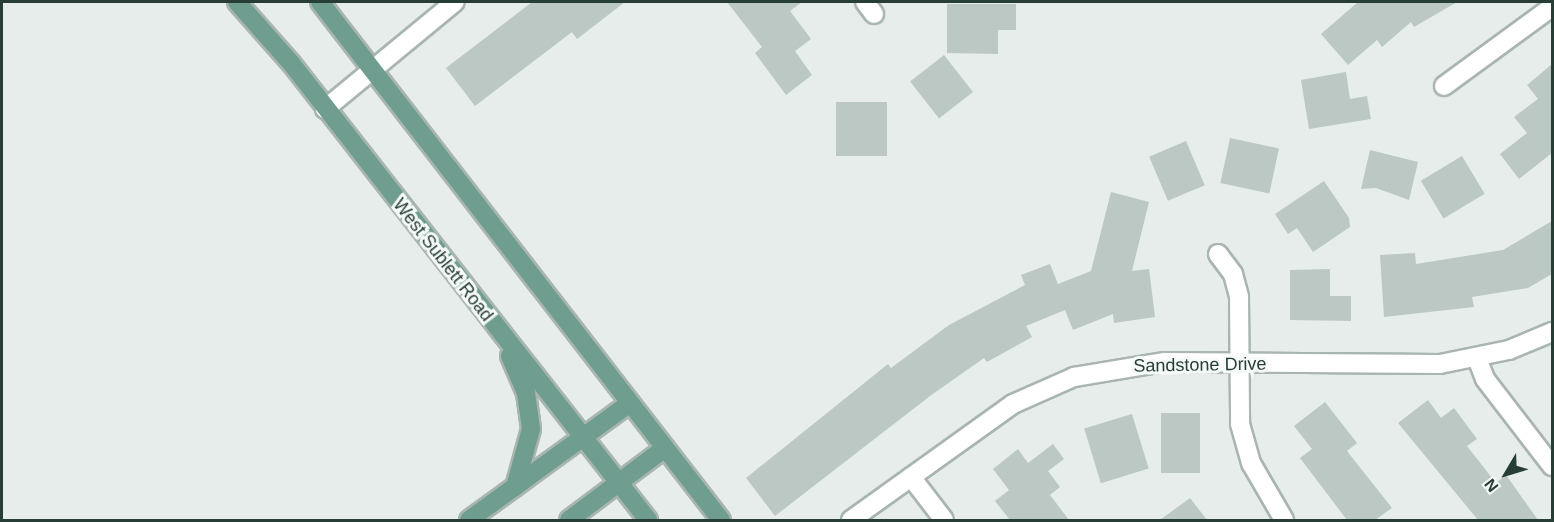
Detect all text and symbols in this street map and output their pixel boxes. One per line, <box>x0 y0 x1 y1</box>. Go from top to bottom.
street label: West Sublett Road <box>388 194 498 326</box>
street label: Sandstone Drive <box>1133 353 1267 377</box>
north arrow <box>1476 444 1536 504</box>
text: N <box>1481 476 1502 495</box>

